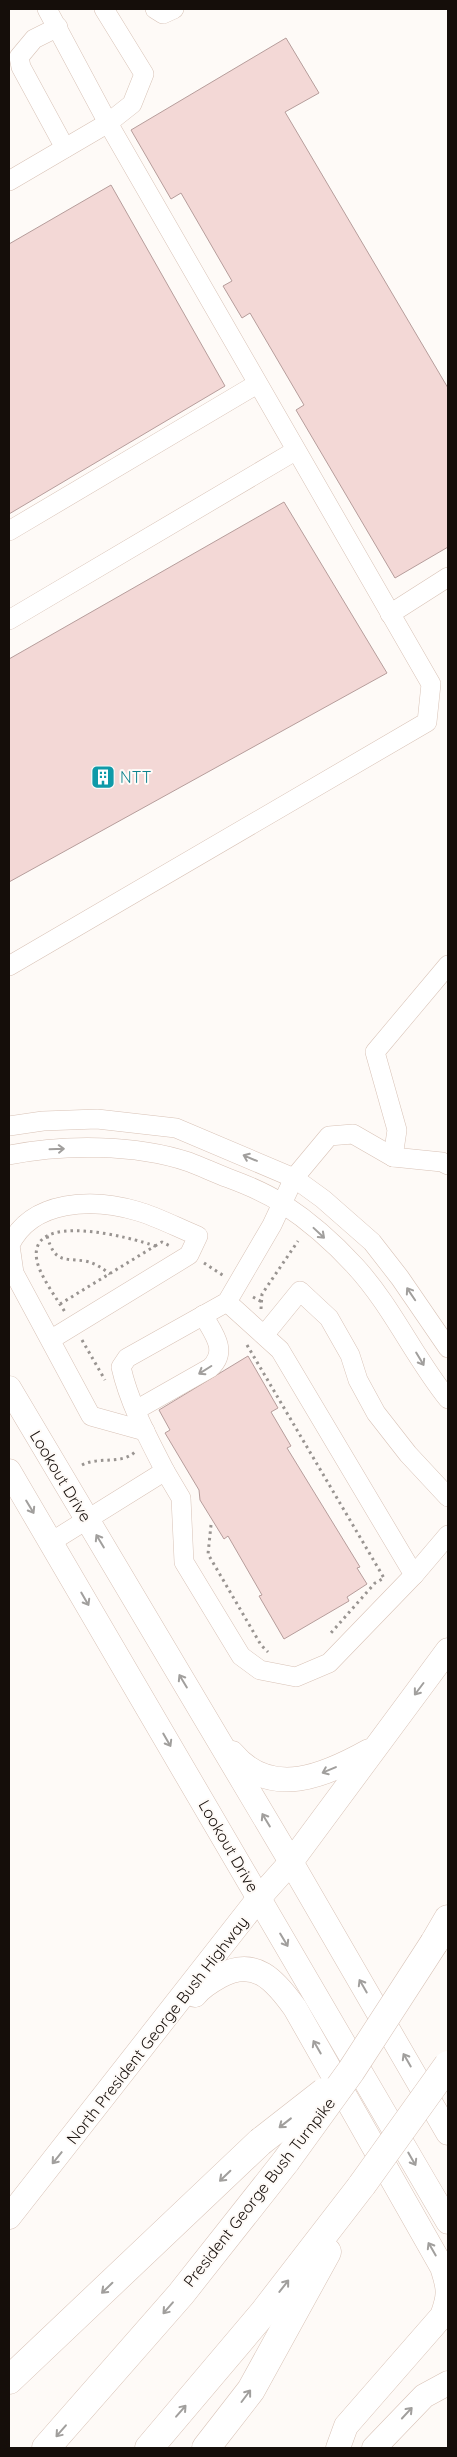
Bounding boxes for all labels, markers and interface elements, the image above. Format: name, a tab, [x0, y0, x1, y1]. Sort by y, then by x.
building icon: NTT	[90, 764, 116, 790]
place label: NTT	[120, 767, 152, 787]
one-way arrow	[48, 1144, 65, 1154]
one-way arrow	[243, 1153, 258, 1162]
one-way arrow	[313, 1227, 325, 1239]
one-way arrow	[406, 1287, 416, 1301]
one-way arrow	[415, 1352, 425, 1366]
one-way arrow	[199, 1366, 213, 1376]
street label: Lookout Drive	[26, 1427, 96, 1525]
one-way arrow	[26, 1499, 36, 1513]
one-way arrow	[95, 1533, 105, 1548]
one-way arrow	[80, 1592, 90, 1607]
one-way arrow	[177, 1674, 187, 1688]
one-way arrow	[413, 1682, 424, 1695]
one-way arrow	[162, 1732, 172, 1746]
one-way arrow	[322, 1767, 337, 1776]
street label: Lookout Drive	[195, 1796, 263, 1896]
one-way arrow	[260, 1814, 270, 1828]
street label: North President George Bush Highway	[62, 1912, 252, 2148]
one-way arrow	[279, 1933, 289, 1947]
one-way arrow	[358, 1979, 368, 1993]
one-way arrow	[312, 2041, 322, 2055]
one-way arrow	[401, 2053, 411, 2067]
street label: President George Bush Turnpike	[179, 2093, 339, 2291]
one-way arrow	[278, 2117, 291, 2128]
one-way arrow	[52, 2151, 63, 2164]
one-way arrow	[407, 2151, 417, 2165]
one-way arrow	[218, 2170, 231, 2182]
one-way arrow	[426, 2243, 436, 2257]
one-way arrow	[279, 2280, 290, 2293]
one-way arrow	[101, 2282, 113, 2294]
one-way arrow	[162, 2302, 174, 2315]
one-way arrow	[241, 2390, 252, 2403]
one-way arrow	[175, 2405, 187, 2418]
one-way arrow	[401, 2407, 413, 2419]
one-way arrow	[55, 2424, 67, 2437]

